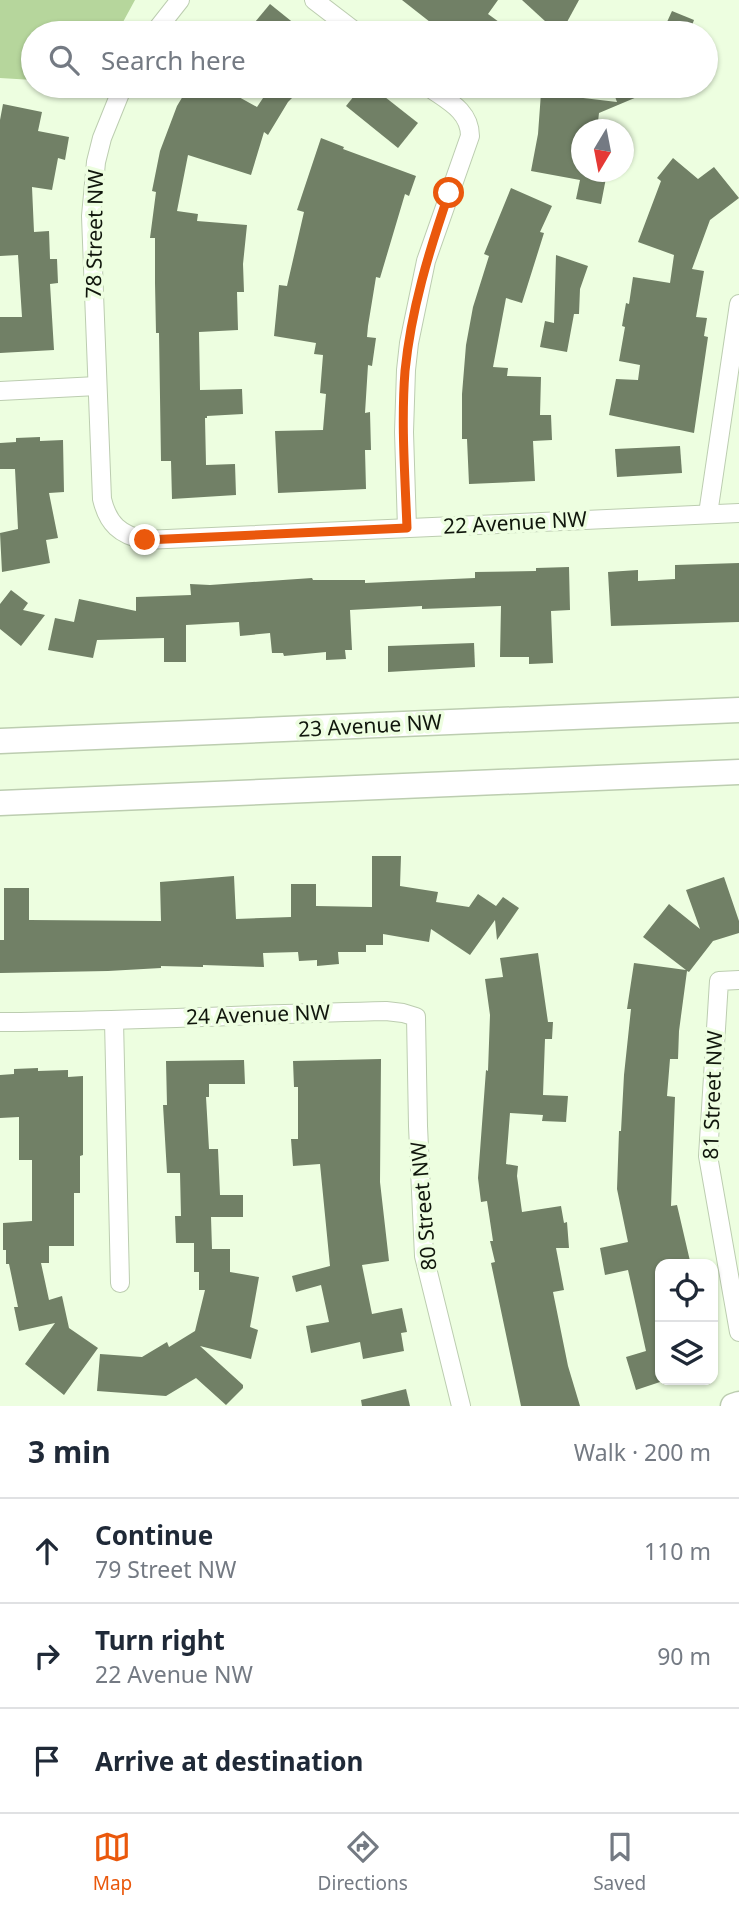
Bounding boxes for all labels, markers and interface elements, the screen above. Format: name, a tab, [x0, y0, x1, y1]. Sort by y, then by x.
search box	[21, 21, 718, 98]
icon: search	[45, 41, 83, 79]
text: Search here	[101, 42, 246, 78]
north arrow	[571, 119, 634, 182]
street label: 78 Street NW	[79, 169, 109, 299]
route start	[433, 177, 464, 208]
street label: 22 Avenue NW	[442, 504, 588, 540]
route end	[129, 524, 160, 555]
street label: 23 Avenue NW	[297, 707, 443, 743]
street label: 24 Avenue NW	[185, 997, 331, 1031]
street label: 81 Street NW	[696, 1030, 728, 1160]
street label: 80 Street NW	[403, 1140, 443, 1272]
map controls	[655, 1259, 718, 1385]
button: locate	[655, 1259, 718, 1322]
button: layers	[655, 1322, 718, 1385]
text: 3 min	[28, 1431, 111, 1472]
text: Walk · 200 m	[574, 1436, 711, 1468]
text: Continue	[95, 1517, 213, 1553]
icon: ahead	[28, 1532, 66, 1570]
text: 110 m	[644, 1535, 711, 1567]
text: 79 Street NW	[95, 1553, 236, 1585]
text: Turn right	[95, 1622, 225, 1658]
icon: right	[28, 1637, 66, 1675]
text: 90 m	[657, 1640, 711, 1672]
text: 22 Avenue NW	[95, 1658, 253, 1690]
icon: arrive	[28, 1742, 66, 1780]
text: Arrive at destination	[95, 1743, 364, 1779]
tab: Map	[93, 1828, 132, 1896]
tab: Directions	[318, 1828, 408, 1896]
tab: Saved	[593, 1828, 646, 1896]

